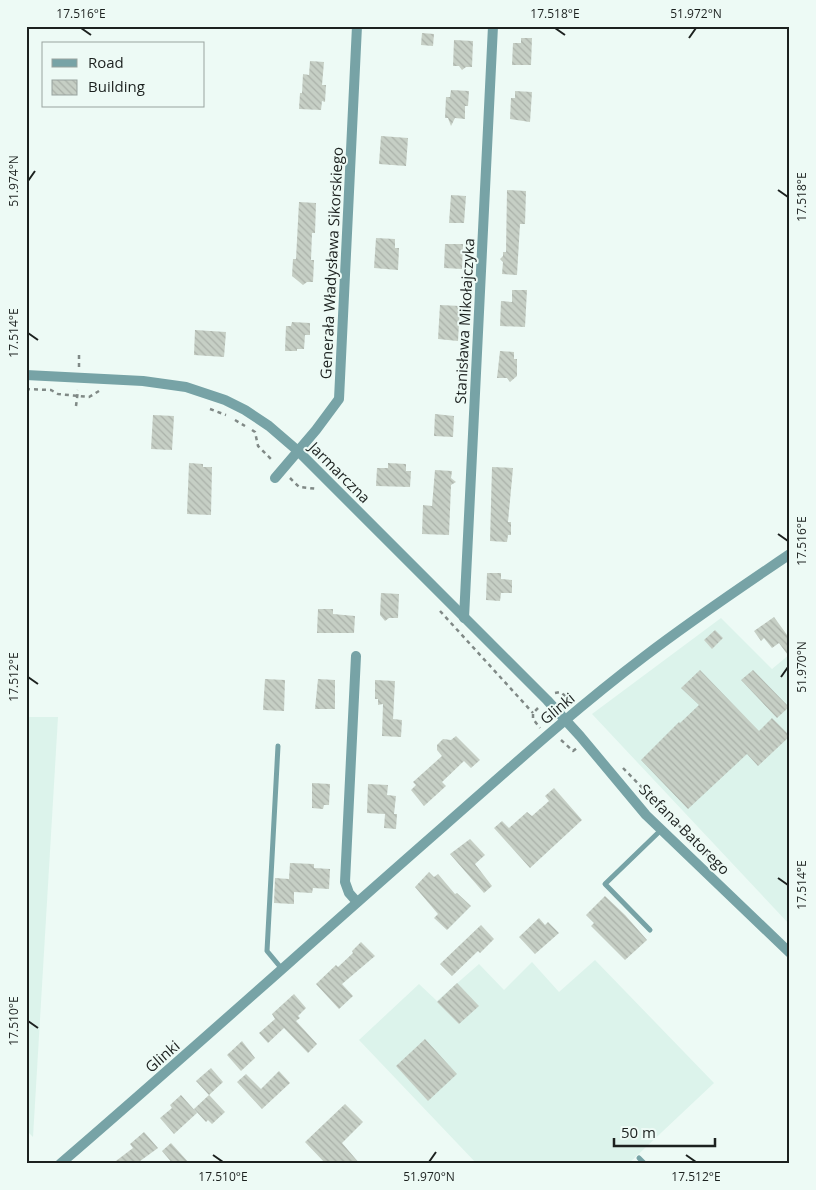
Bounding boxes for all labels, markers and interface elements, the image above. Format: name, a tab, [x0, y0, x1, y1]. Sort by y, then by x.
text: 17.516°E	[56, 5, 106, 22]
text: 17.518°E	[530, 5, 580, 22]
text: 51.972°N	[670, 5, 722, 22]
legend	[42, 42, 205, 108]
text: Road	[88, 52, 124, 72]
text: Building	[88, 76, 145, 96]
street label: Generała Władysława Sikorskiego	[315, 146, 347, 380]
text: 51.974°N	[5, 155, 22, 207]
text: 17.518°E	[793, 172, 810, 222]
street label: Stanisława Mikołajczyka	[450, 238, 478, 404]
text: 17.514°E	[5, 308, 22, 358]
street label: Jarmarczna	[304, 436, 375, 507]
text: 17.516°E	[793, 516, 810, 566]
text: 51.970°N	[793, 641, 810, 693]
text: 17.512°E	[5, 652, 22, 702]
street label: Glinki	[535, 688, 579, 728]
street label: Stefana Batorego	[635, 779, 735, 879]
text: 17.514°E	[793, 860, 810, 910]
text: 17.510°E	[5, 996, 22, 1046]
street label: Glinki	[141, 1036, 183, 1076]
scale bar	[614, 1115, 715, 1147]
text: 50 m	[621, 1122, 656, 1142]
text: 17.510°E	[198, 1168, 248, 1185]
text: 51.970°N	[403, 1168, 455, 1185]
text: 17.512°E	[671, 1168, 721, 1185]

